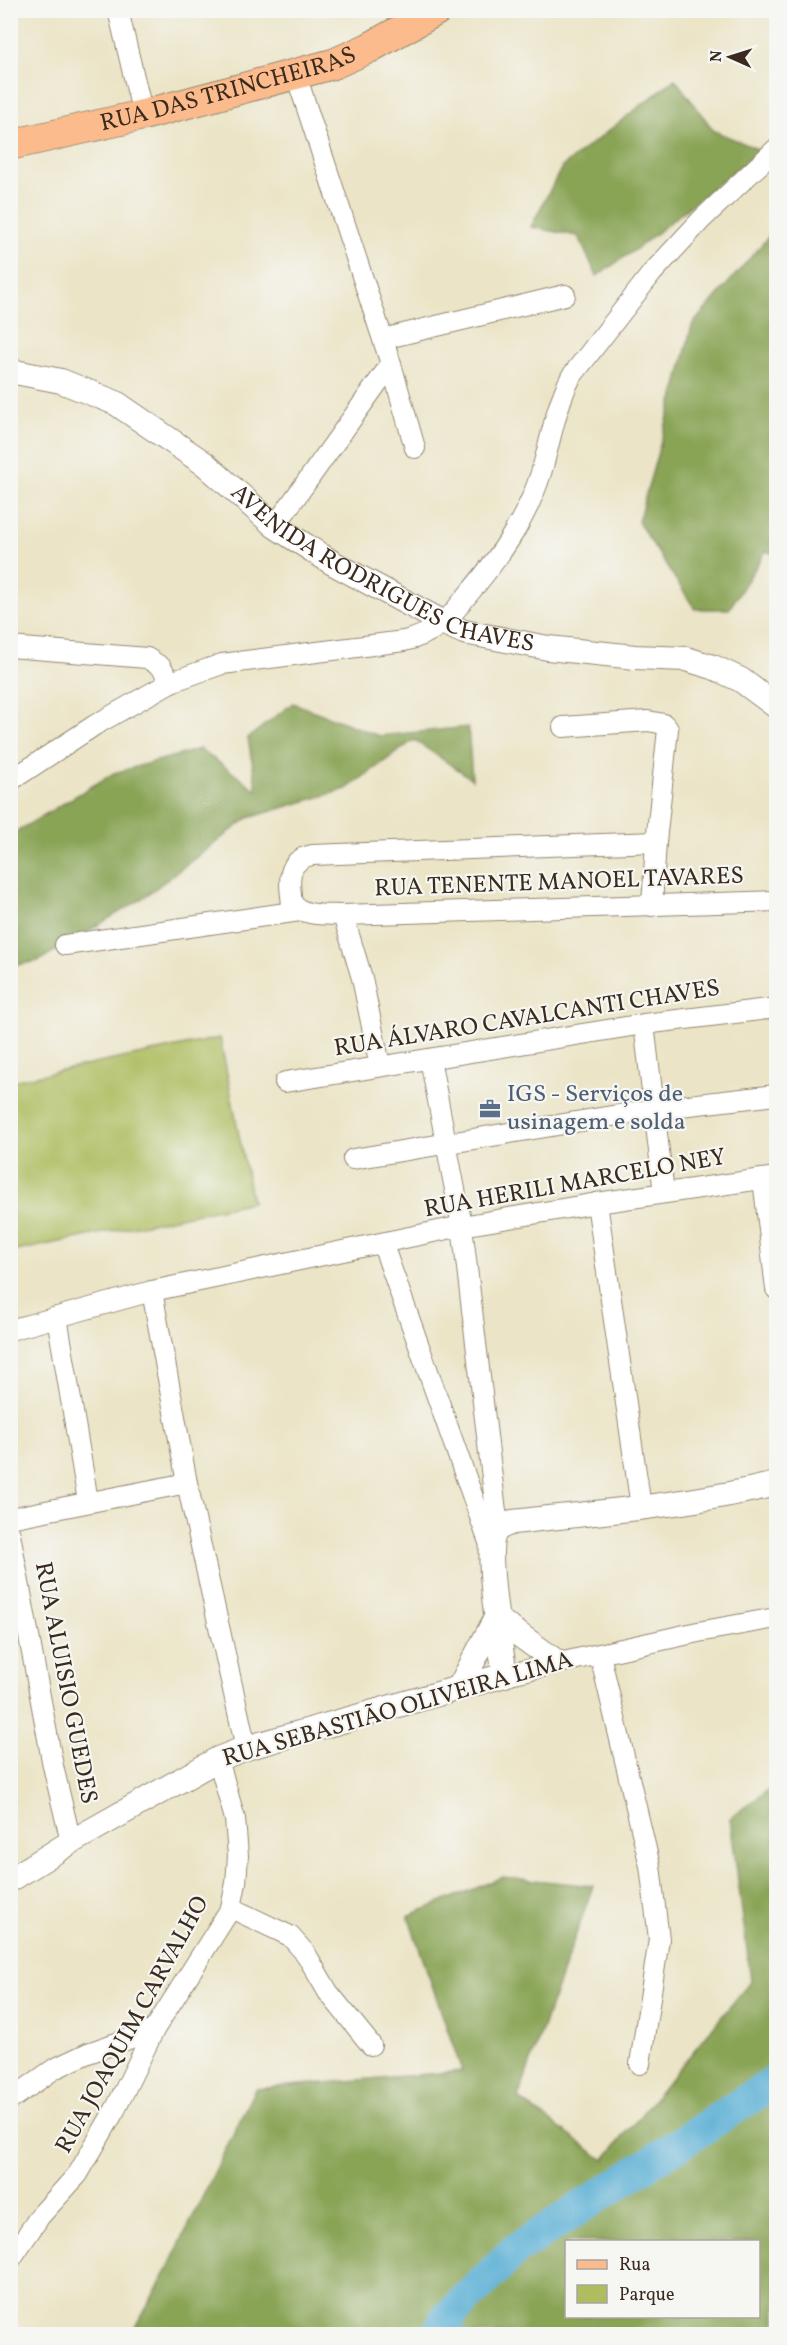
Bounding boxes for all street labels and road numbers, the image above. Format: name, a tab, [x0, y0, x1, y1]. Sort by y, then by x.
street label: RUA DAS TRINCHEIRAS	[97, 39, 362, 141]
street label: AVENIDA RODRIGUES CHAVES	[222, 477, 537, 662]
street label: RUA TENENTE MANOEL TAVARES	[374, 860, 744, 906]
street label: RUA ÁLVARO CAVALCANTI CHAVES	[332, 972, 722, 1066]
street label: RUA HERILI MARCELO NEY	[421, 1141, 729, 1227]
street label: RUA ALUISIO GUEDES	[25, 1559, 105, 1807]
street label: RUA SEBASTIÃO OLIVEIRA LIMA	[219, 1644, 577, 1776]
street label: RUA JOAQUIM CARVALHO	[48, 1890, 218, 2160]

